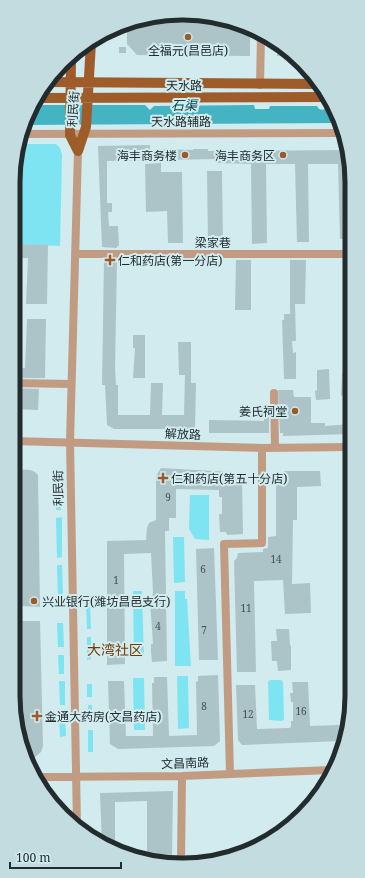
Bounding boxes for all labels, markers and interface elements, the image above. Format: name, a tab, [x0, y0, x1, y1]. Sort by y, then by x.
marker: 全福元(昌邑店)	[183, 32, 193, 42]
place label: 全福元(昌邑店)	[148, 42, 228, 59]
street label: 天水路	[166, 77, 202, 94]
street label: 利民街	[63, 90, 83, 128]
water label: 石渠	[171, 96, 199, 114]
street label: 天水路辅路	[151, 113, 211, 130]
place label: 海丰商务楼	[117, 147, 177, 164]
place label: 海丰商务区	[215, 147, 275, 164]
marker: 海丰商务楼	[180, 150, 190, 160]
marker: 海丰商务区	[278, 150, 288, 160]
street label: 梁家巷	[195, 234, 231, 251]
place label: 仁和药店(第一分店)	[118, 252, 222, 269]
marker: 仁和药店(第一分店)	[105, 255, 115, 265]
place label: 姜氏祠堂	[239, 403, 287, 420]
marker: 姜氏祠堂	[290, 406, 300, 416]
street label: 解放路	[165, 425, 201, 443]
street label: 利民街	[49, 470, 67, 506]
place label: 仁和药店(第五十分店)	[171, 470, 287, 487]
marker: 仁和药店(第五十分店)	[158, 473, 168, 483]
house number: 9	[165, 490, 171, 504]
house number: 14	[270, 552, 282, 566]
house number: 6	[200, 562, 206, 576]
house number: 1	[113, 573, 119, 587]
place label: 兴业银行(潍坊昌邑支行)	[42, 593, 170, 610]
marker: 兴业银行(潍坊昌邑支行)	[29, 596, 39, 606]
house number: 11	[240, 601, 252, 615]
house number: 4	[155, 619, 161, 633]
house number: 7	[201, 623, 207, 637]
district label: 大湾社区	[87, 640, 143, 659]
house number: 8	[201, 699, 207, 713]
house number: 16	[295, 704, 307, 718]
house number: 12	[242, 707, 254, 721]
place label: 金通大药房(文昌药店)	[45, 708, 161, 725]
marker: 金通大药房(文昌药店)	[32, 711, 42, 721]
street label: 文昌南路	[161, 754, 209, 772]
scale bar	[10, 844, 121, 870]
text: 100 m	[16, 849, 51, 866]

